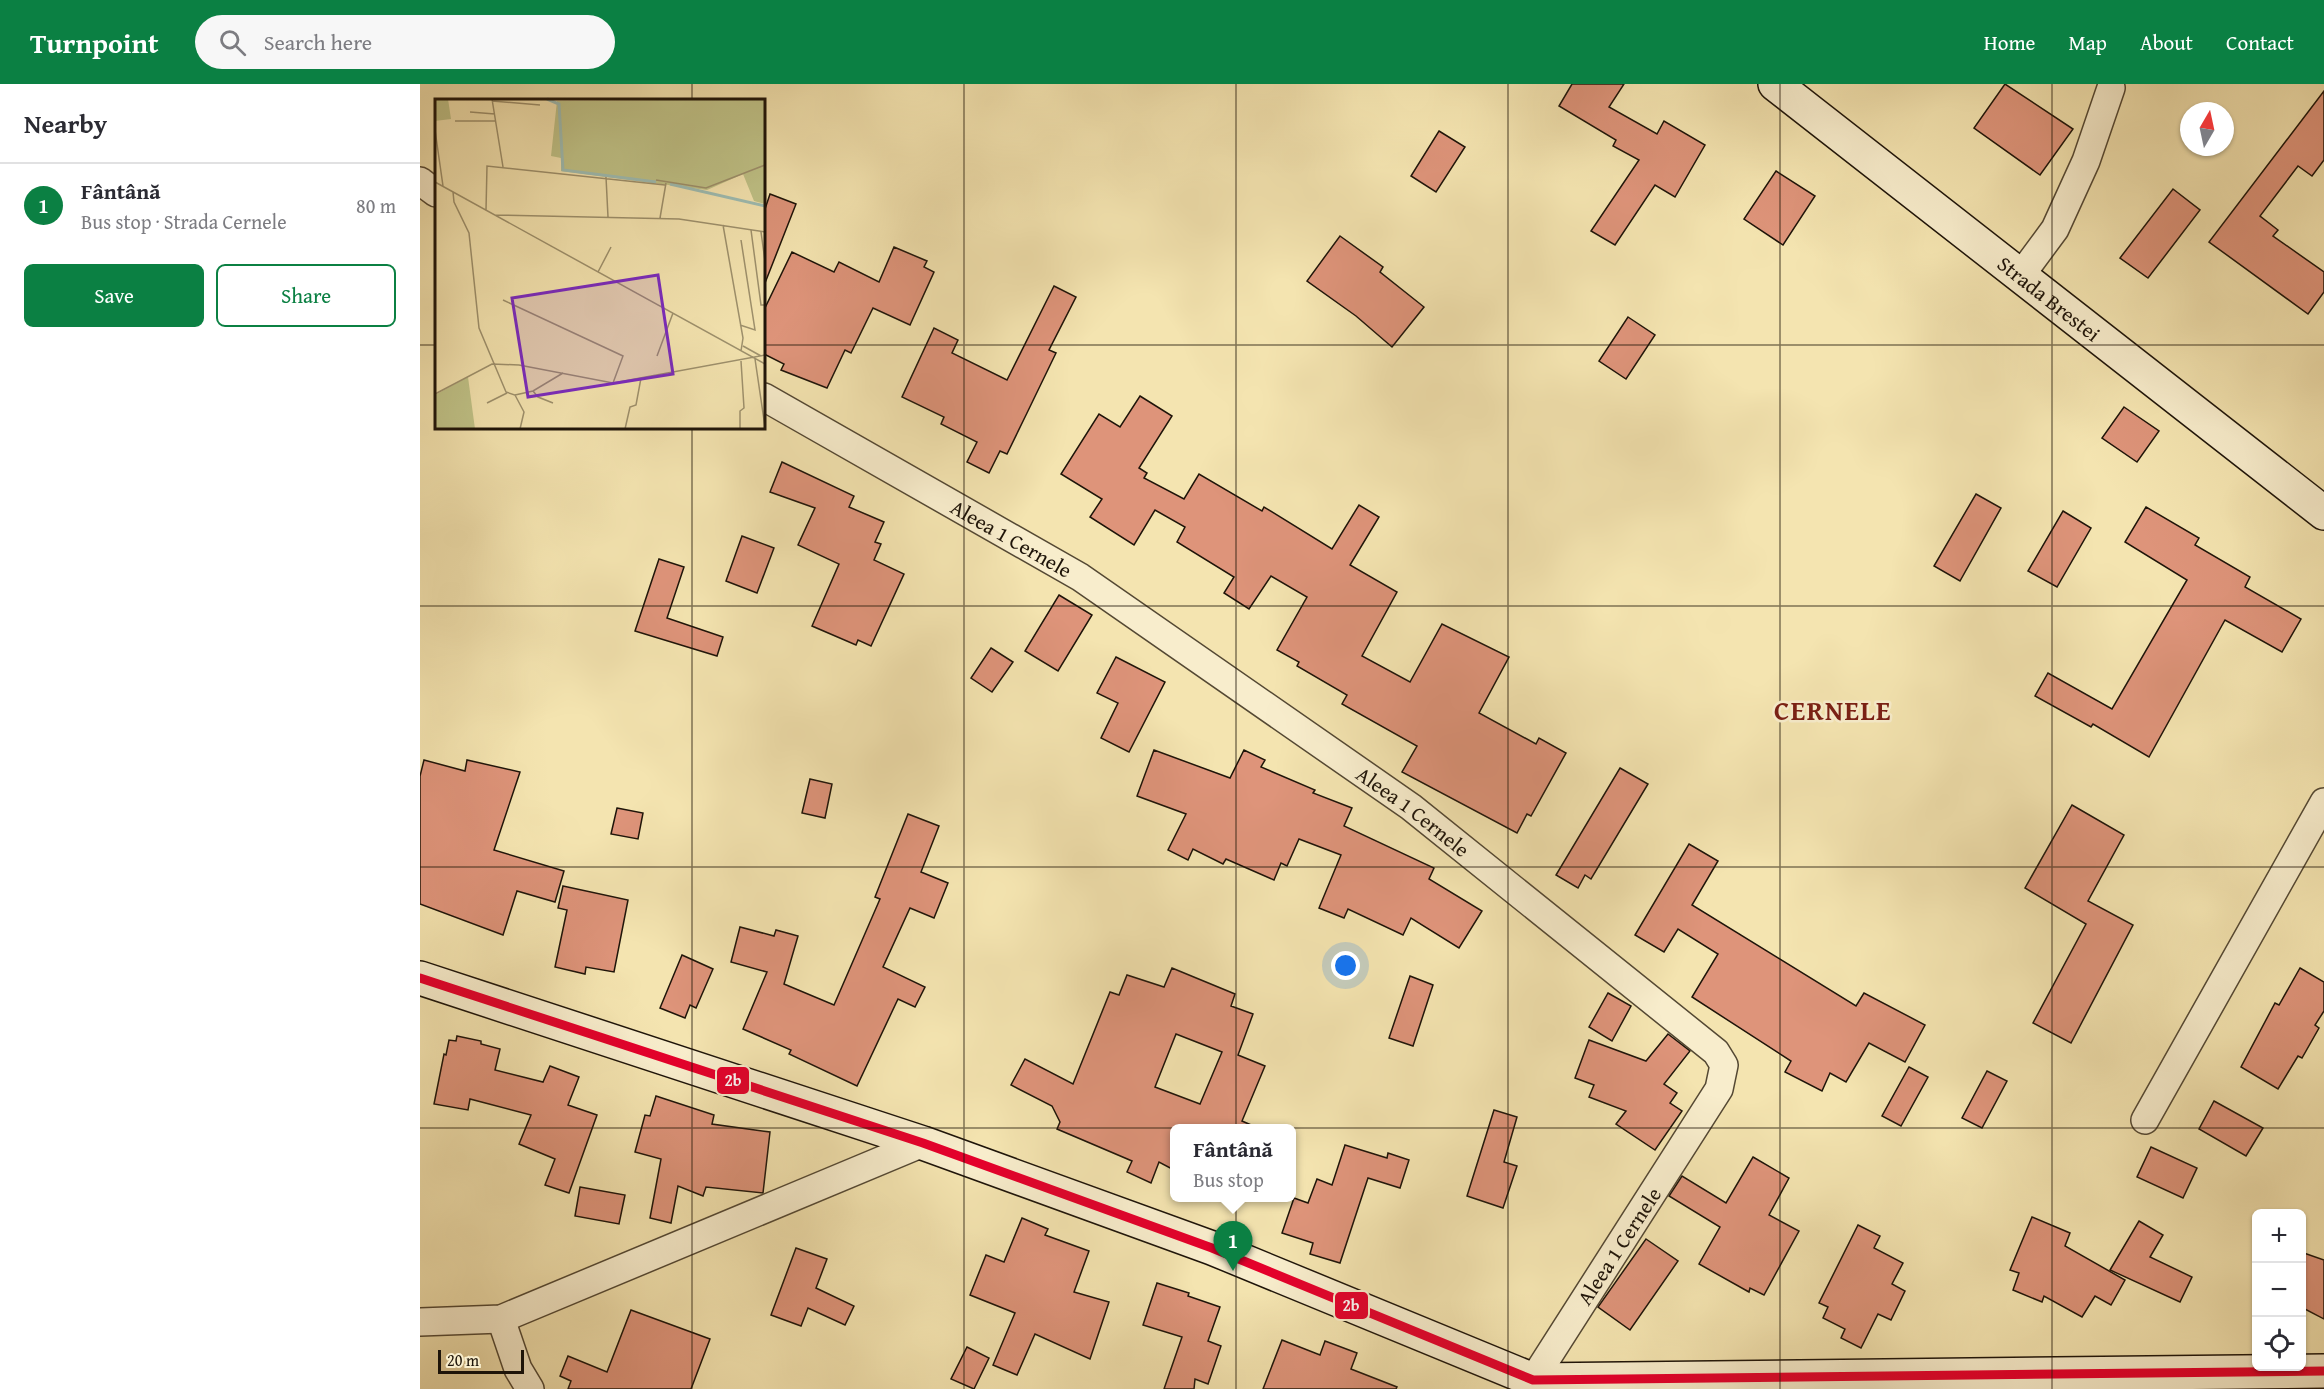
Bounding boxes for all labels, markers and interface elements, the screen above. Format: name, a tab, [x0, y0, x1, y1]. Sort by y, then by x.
search box	[195, 15, 615, 69]
text: Turnpoint	[30, 22, 159, 63]
icon: search	[216, 26, 249, 59]
text: Search here	[264, 26, 372, 58]
text: Home	[1984, 27, 2035, 58]
text: Map	[2068, 27, 2107, 58]
text: About	[2140, 27, 2193, 58]
text: Contact	[2226, 27, 2294, 58]
inset map	[435, 99, 765, 429]
north arrow	[2180, 102, 2234, 156]
text: Nearby	[24, 104, 107, 143]
text: Fântână	[81, 175, 161, 207]
text: 1	[38, 191, 49, 220]
text: 80 m	[356, 191, 396, 220]
text: Bus stop · Strada Cernele	[81, 207, 287, 236]
street label: Strada Brestei	[1991, 248, 2107, 349]
button: Save	[24, 264, 204, 327]
button: Share	[216, 264, 396, 327]
street label: Aleea 1 Cernele	[945, 491, 1078, 585]
district label: CERNELE	[1774, 690, 1892, 730]
street label: Aleea 1 Cernele	[1350, 758, 1477, 864]
your location	[1331, 951, 1360, 980]
line badge: 2b	[716, 1066, 750, 1095]
text: 2b	[724, 1068, 742, 1092]
popup	[1170, 1124, 1296, 1202]
text: Fântână	[1193, 1133, 1273, 1165]
text: Bus stop	[1193, 1165, 1264, 1194]
street label: Aleea 1 Cernele	[1569, 1181, 1669, 1311]
map controls	[2252, 1209, 2306, 1371]
button: +	[2252, 1209, 2306, 1263]
pin: 1	[1214, 1222, 1252, 1271]
button: −	[2252, 1263, 2306, 1317]
line badge: 2b	[1334, 1291, 1369, 1320]
text: 2b	[1342, 1293, 1360, 1317]
button: locate	[2252, 1317, 2306, 1371]
scale bar	[438, 1347, 524, 1374]
text: 20 m	[447, 1348, 479, 1372]

